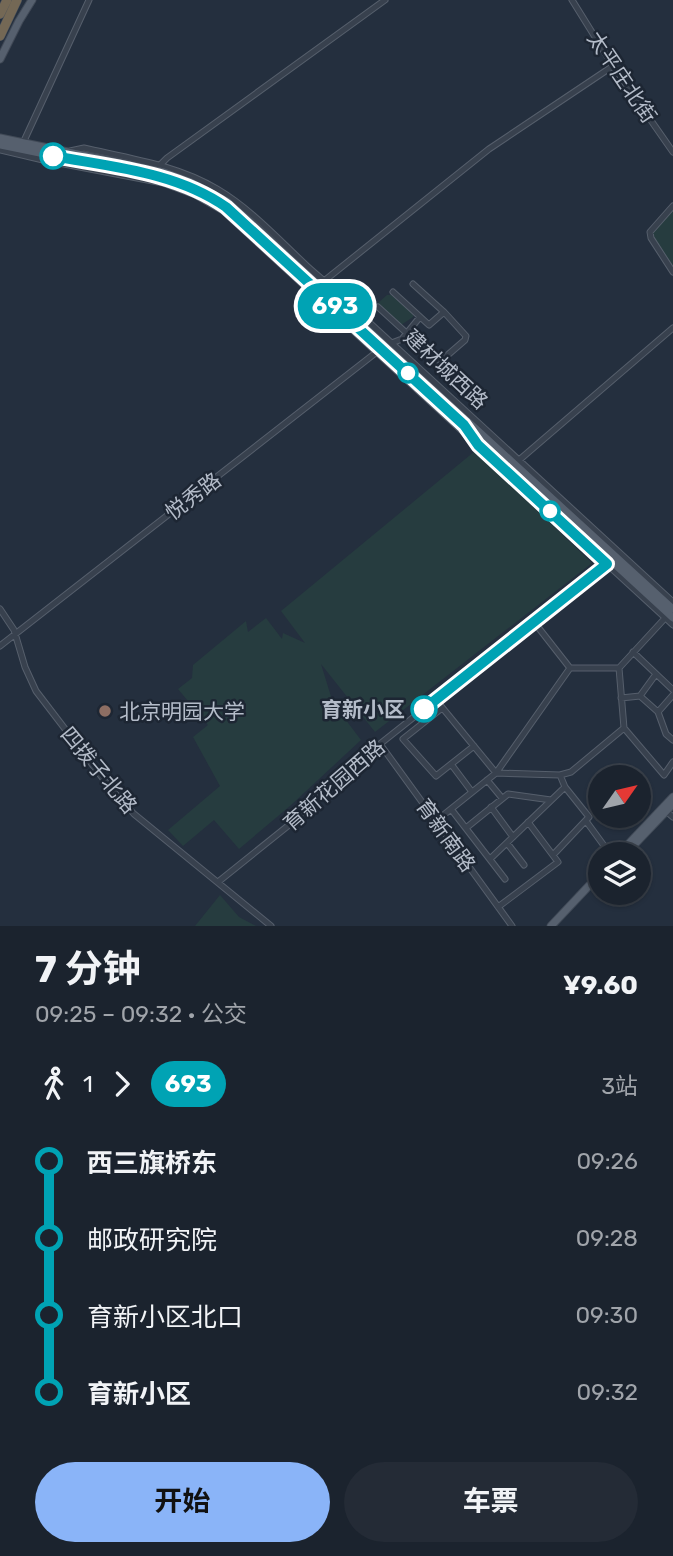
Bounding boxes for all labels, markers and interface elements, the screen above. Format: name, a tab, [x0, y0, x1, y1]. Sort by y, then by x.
street label: 太平庄北街	[582, 26, 662, 128]
unlabelled marker	[40, 143, 66, 169]
line badge: 693	[295, 283, 375, 329]
text: 693	[312, 292, 358, 320]
street label: 建材城西路	[399, 324, 493, 414]
unlabelled marker	[398, 363, 418, 383]
street label: 悦秀路	[160, 467, 226, 525]
unlabelled marker	[540, 501, 560, 521]
marker: 育新小区	[411, 696, 437, 722]
place label: 育新小区	[321, 697, 405, 722]
place label: 北京明园大学	[119, 699, 245, 724]
marker: 北京明园大学	[97, 703, 113, 719]
street label: 四拨子北路	[56, 722, 142, 818]
street label: 育新花园西路	[278, 734, 390, 836]
north arrow	[588, 765, 651, 828]
map controls	[588, 765, 651, 905]
street label: 育新南路	[411, 794, 481, 876]
button: layers	[588, 842, 651, 905]
text: 7 分钟	[35, 946, 141, 992]
text: ¥9.60	[563, 970, 638, 1001]
text: 09:25 – 09:32 · 公交	[35, 1000, 247, 1028]
icon: walk	[35, 1065, 73, 1103]
icon: forward	[103, 1065, 141, 1103]
text: 1	[83, 1070, 93, 1098]
text: 693	[165, 1070, 212, 1098]
text: 3站	[601, 1072, 638, 1100]
text: 09:26	[576, 1147, 638, 1175]
text: 西三旗桥东	[87, 1148, 217, 1179]
text: 09:28	[576, 1224, 638, 1252]
text: 邮政研究院	[87, 1225, 217, 1256]
text: 09:30	[575, 1301, 638, 1329]
text: 育新小区北口	[87, 1302, 243, 1333]
text: 09:32	[577, 1378, 638, 1406]
text: 育新小区	[87, 1379, 191, 1410]
button: 开始	[35, 1462, 330, 1542]
button: 车票	[344, 1462, 638, 1542]

